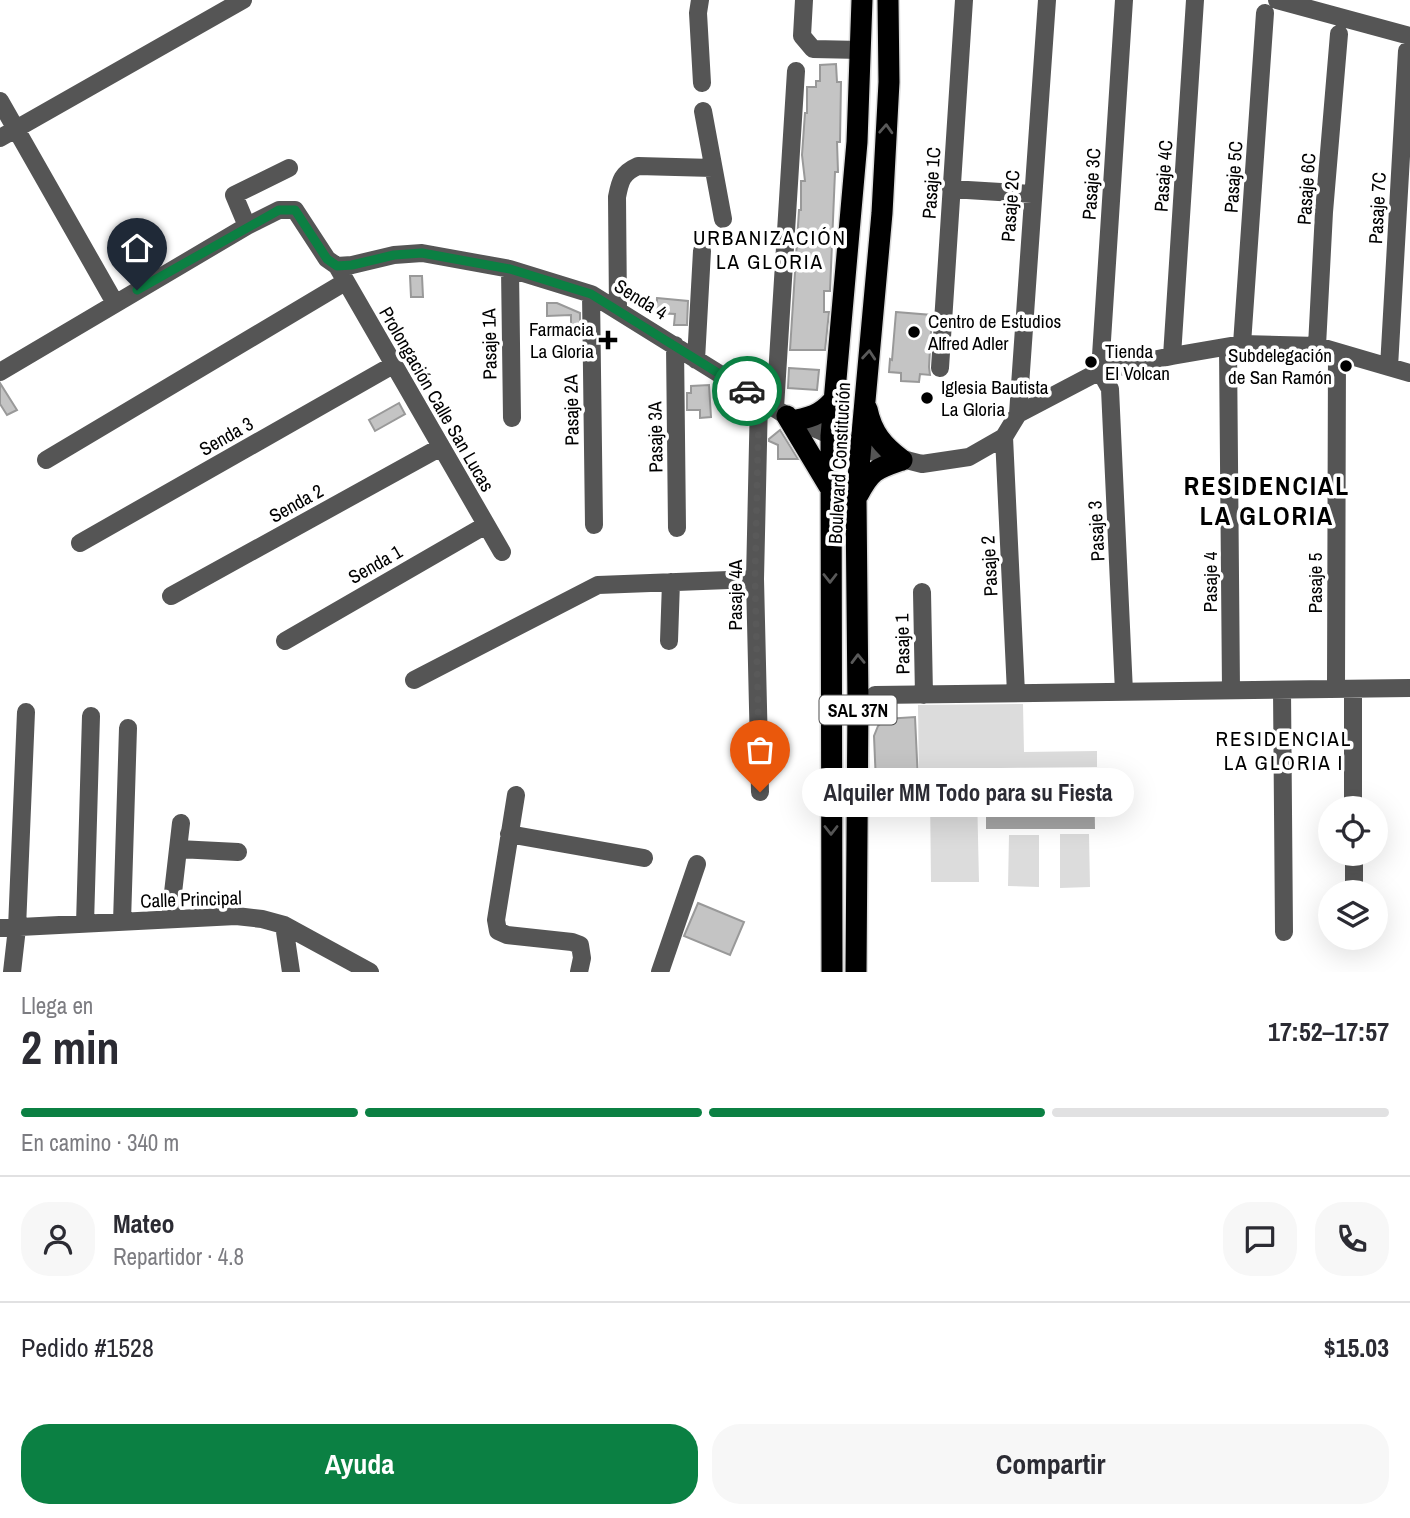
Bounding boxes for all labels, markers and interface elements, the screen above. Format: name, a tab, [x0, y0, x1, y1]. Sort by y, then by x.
one-way arrow	[878, 123, 893, 134]
street label: Pasaje 4C	[1148, 139, 1178, 213]
street label: Pasaje 5C	[1218, 140, 1248, 214]
street label: Pasaje 1C	[916, 146, 946, 220]
street label: Pasaje 3C	[1076, 147, 1106, 221]
street label: Pasaje 6C	[1291, 152, 1321, 226]
street label: Pasaje 2C	[995, 169, 1025, 243]
street label: Pasaje 7C	[1362, 171, 1392, 245]
pin	[107, 218, 167, 290]
district label: URBANIZACIÓN LA GLORIA	[693, 223, 847, 276]
icon: home	[118, 229, 156, 267]
street label: Senda 4	[609, 273, 673, 326]
street label: Prolongación Calle San Lucas	[373, 302, 501, 496]
street label: Pasaje 1A	[475, 308, 503, 380]
place label: Centro de Estudios Alfred Adler	[927, 308, 1062, 356]
place label: Farmacia La Gloria	[529, 316, 594, 364]
marker: Centro de Estudios Alfred Adler	[906, 324, 922, 340]
marker: Farmacia La Gloria	[600, 332, 616, 348]
place label: Tienda El Volcan	[1105, 338, 1170, 386]
place label: Subdelegación de San Ramón	[1228, 342, 1332, 390]
one-way arrow	[861, 350, 876, 361]
marker: Tienda El Volcan	[1083, 354, 1099, 370]
courier	[712, 356, 782, 426]
marker: Subdelegación de San Ramón	[1338, 358, 1354, 374]
icon: car	[728, 372, 766, 410]
street label: Pasaje 2A	[557, 374, 585, 446]
place label: Iglesia Bautista La Gloria	[941, 374, 1049, 422]
street label: Boulevard Constitución	[822, 381, 856, 545]
marker: Iglesia Bautista La Gloria	[919, 390, 935, 406]
street label: Pasaje 3A	[641, 401, 669, 473]
street label: Senda 3	[194, 410, 258, 462]
district label: RESIDENCIAL LA GLORIA	[1184, 468, 1350, 533]
street label: Senda 2	[264, 478, 328, 528]
street label: Pasaje 3	[1081, 500, 1111, 562]
street label: Pasaje 2	[974, 535, 1004, 597]
street label: Senda 1	[343, 538, 407, 590]
street label: Pasaje 4	[1197, 551, 1223, 612]
street label: Pasaje 5	[1302, 552, 1328, 613]
street label: Pasaje 4A	[722, 559, 748, 631]
one-way arrow	[822, 573, 838, 583]
street label: Pasaje 1	[888, 613, 916, 675]
one-way arrow	[850, 653, 865, 664]
road number: SAL 37N	[820, 696, 896, 724]
pin	[730, 720, 790, 792]
district label: RESIDENCIAL LA GLORIA I	[1216, 724, 1352, 777]
icon: bag	[741, 731, 779, 769]
callout: Alquiler MM Todo para su Fiesta	[802, 768, 1134, 816]
text: Alquiler MM Todo para su Fiesta	[824, 777, 1112, 808]
map controls	[1318, 796, 1388, 950]
button: locate	[1318, 796, 1388, 866]
one-way arrow	[823, 825, 839, 835]
button: layers	[1318, 880, 1388, 950]
street label: Calle Principal	[140, 884, 242, 914]
text: Llega en	[21, 990, 93, 1021]
text: 17:52–17:57	[1268, 1014, 1389, 1049]
text: 2 min	[21, 1016, 120, 1078]
text: En camino · 340 m	[21, 1127, 179, 1158]
button: person	[21, 1202, 95, 1276]
button: chat	[1223, 1202, 1297, 1276]
button: phone	[1315, 1202, 1389, 1276]
text: Mateo	[113, 1206, 175, 1241]
text: Repartidor · 4.8	[113, 1241, 244, 1272]
text: Pedido #1528	[21, 1330, 154, 1365]
text: $15.03	[1324, 1330, 1389, 1365]
button: Ayuda	[21, 1424, 698, 1504]
button: Compartir	[712, 1424, 1389, 1504]

